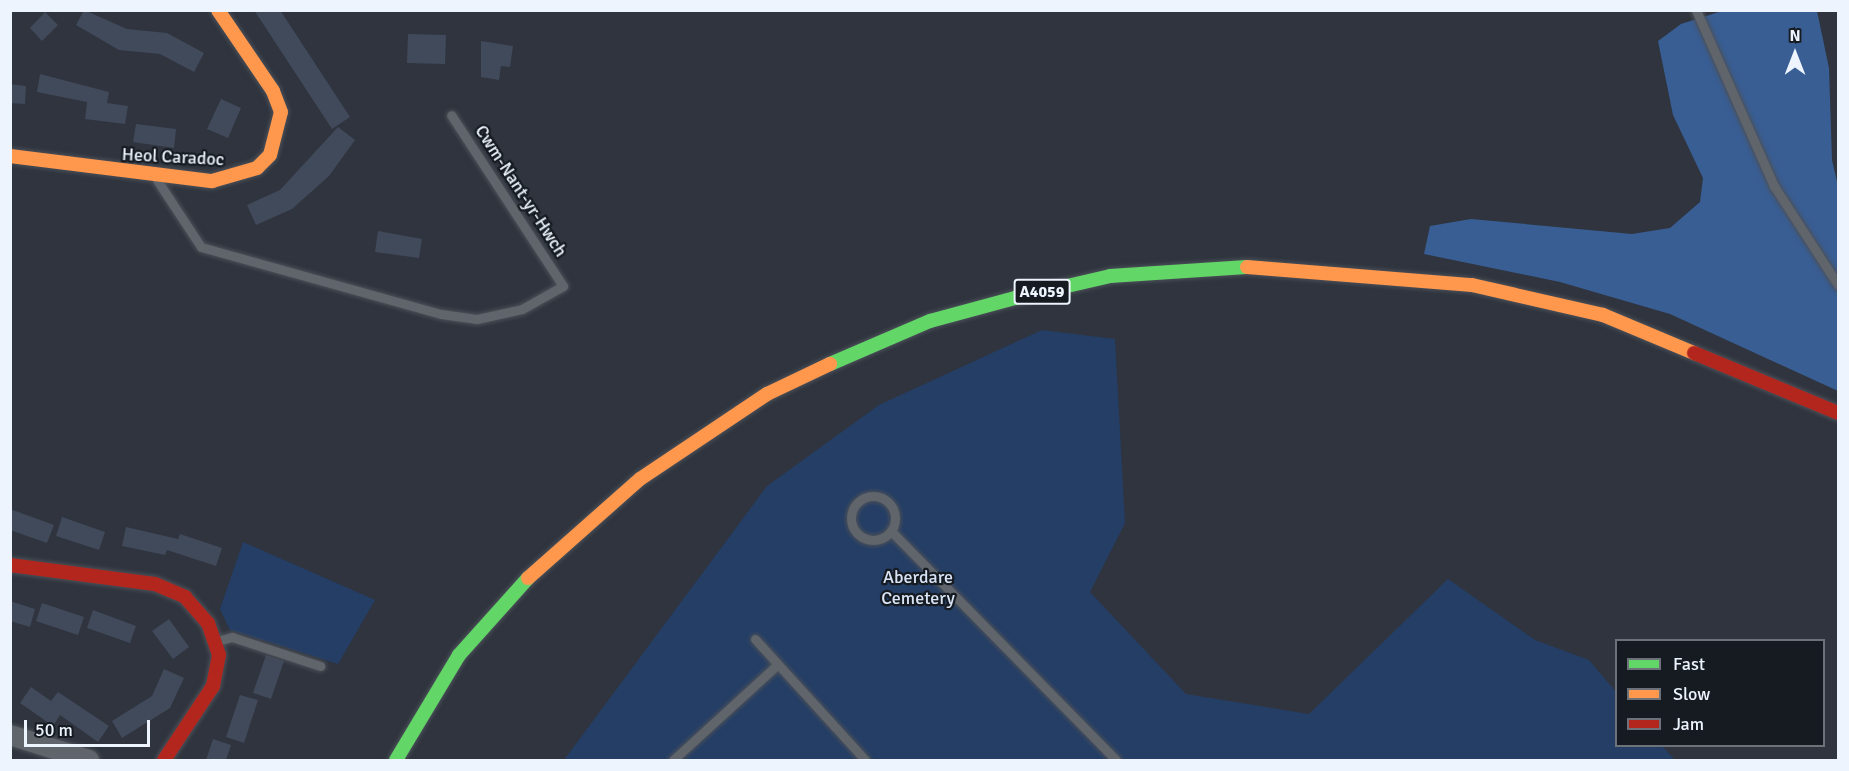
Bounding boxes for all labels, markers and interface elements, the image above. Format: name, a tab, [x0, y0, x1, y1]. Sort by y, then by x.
north arrow	[1765, 24, 1825, 84]
text: N	[1789, 26, 1801, 46]
street label: Cwm-Nant-yr-Hwch	[470, 121, 572, 261]
street label: Heol Caradoc	[121, 144, 225, 170]
road number: A4059	[1014, 279, 1070, 305]
park label: Aberdare Cemetery	[881, 567, 955, 610]
legend	[1615, 639, 1825, 747]
text: Fast	[1673, 653, 1705, 675]
text: Slow	[1673, 683, 1710, 705]
scale bar	[27, 708, 153, 746]
text: Jam	[1673, 713, 1704, 735]
text: 50 m	[35, 719, 73, 741]

